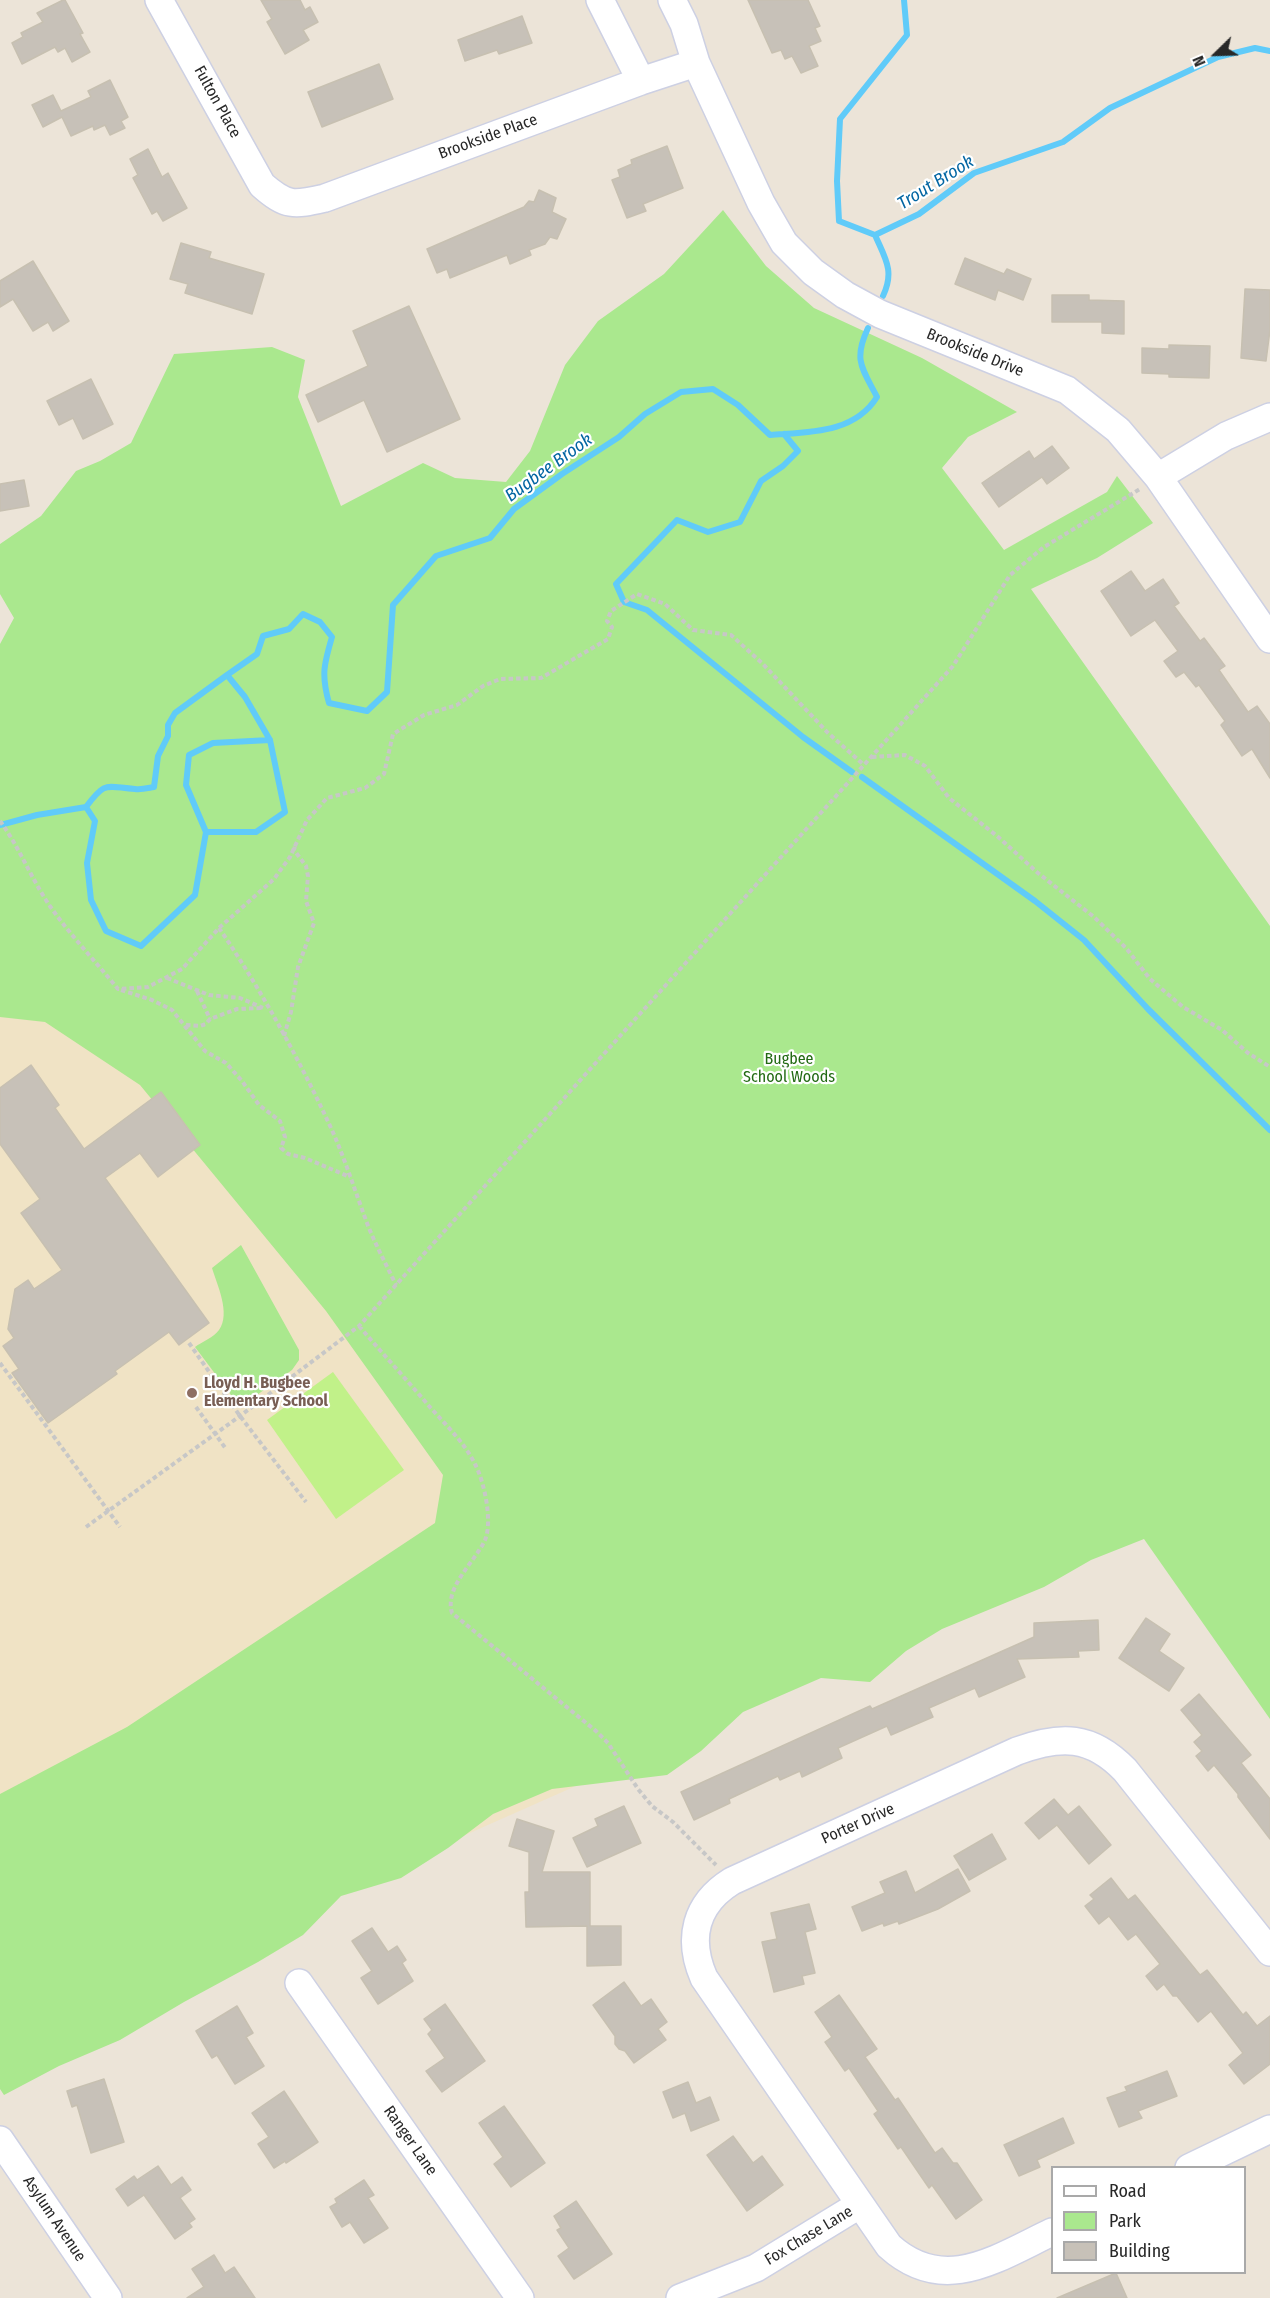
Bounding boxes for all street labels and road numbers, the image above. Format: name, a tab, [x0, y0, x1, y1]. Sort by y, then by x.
street label: Fulton Place	[189, 63, 245, 141]
street label: Brookside Place	[436, 110, 540, 164]
street label: Brookside Drive	[924, 325, 1026, 381]
street label: Porter Drive	[818, 1799, 898, 1849]
street label: Ranger Lane	[379, 2103, 441, 2179]
street label: Asylum Avenue	[18, 2173, 90, 2265]
street label: Fox Chase Lane	[762, 2202, 856, 2270]

